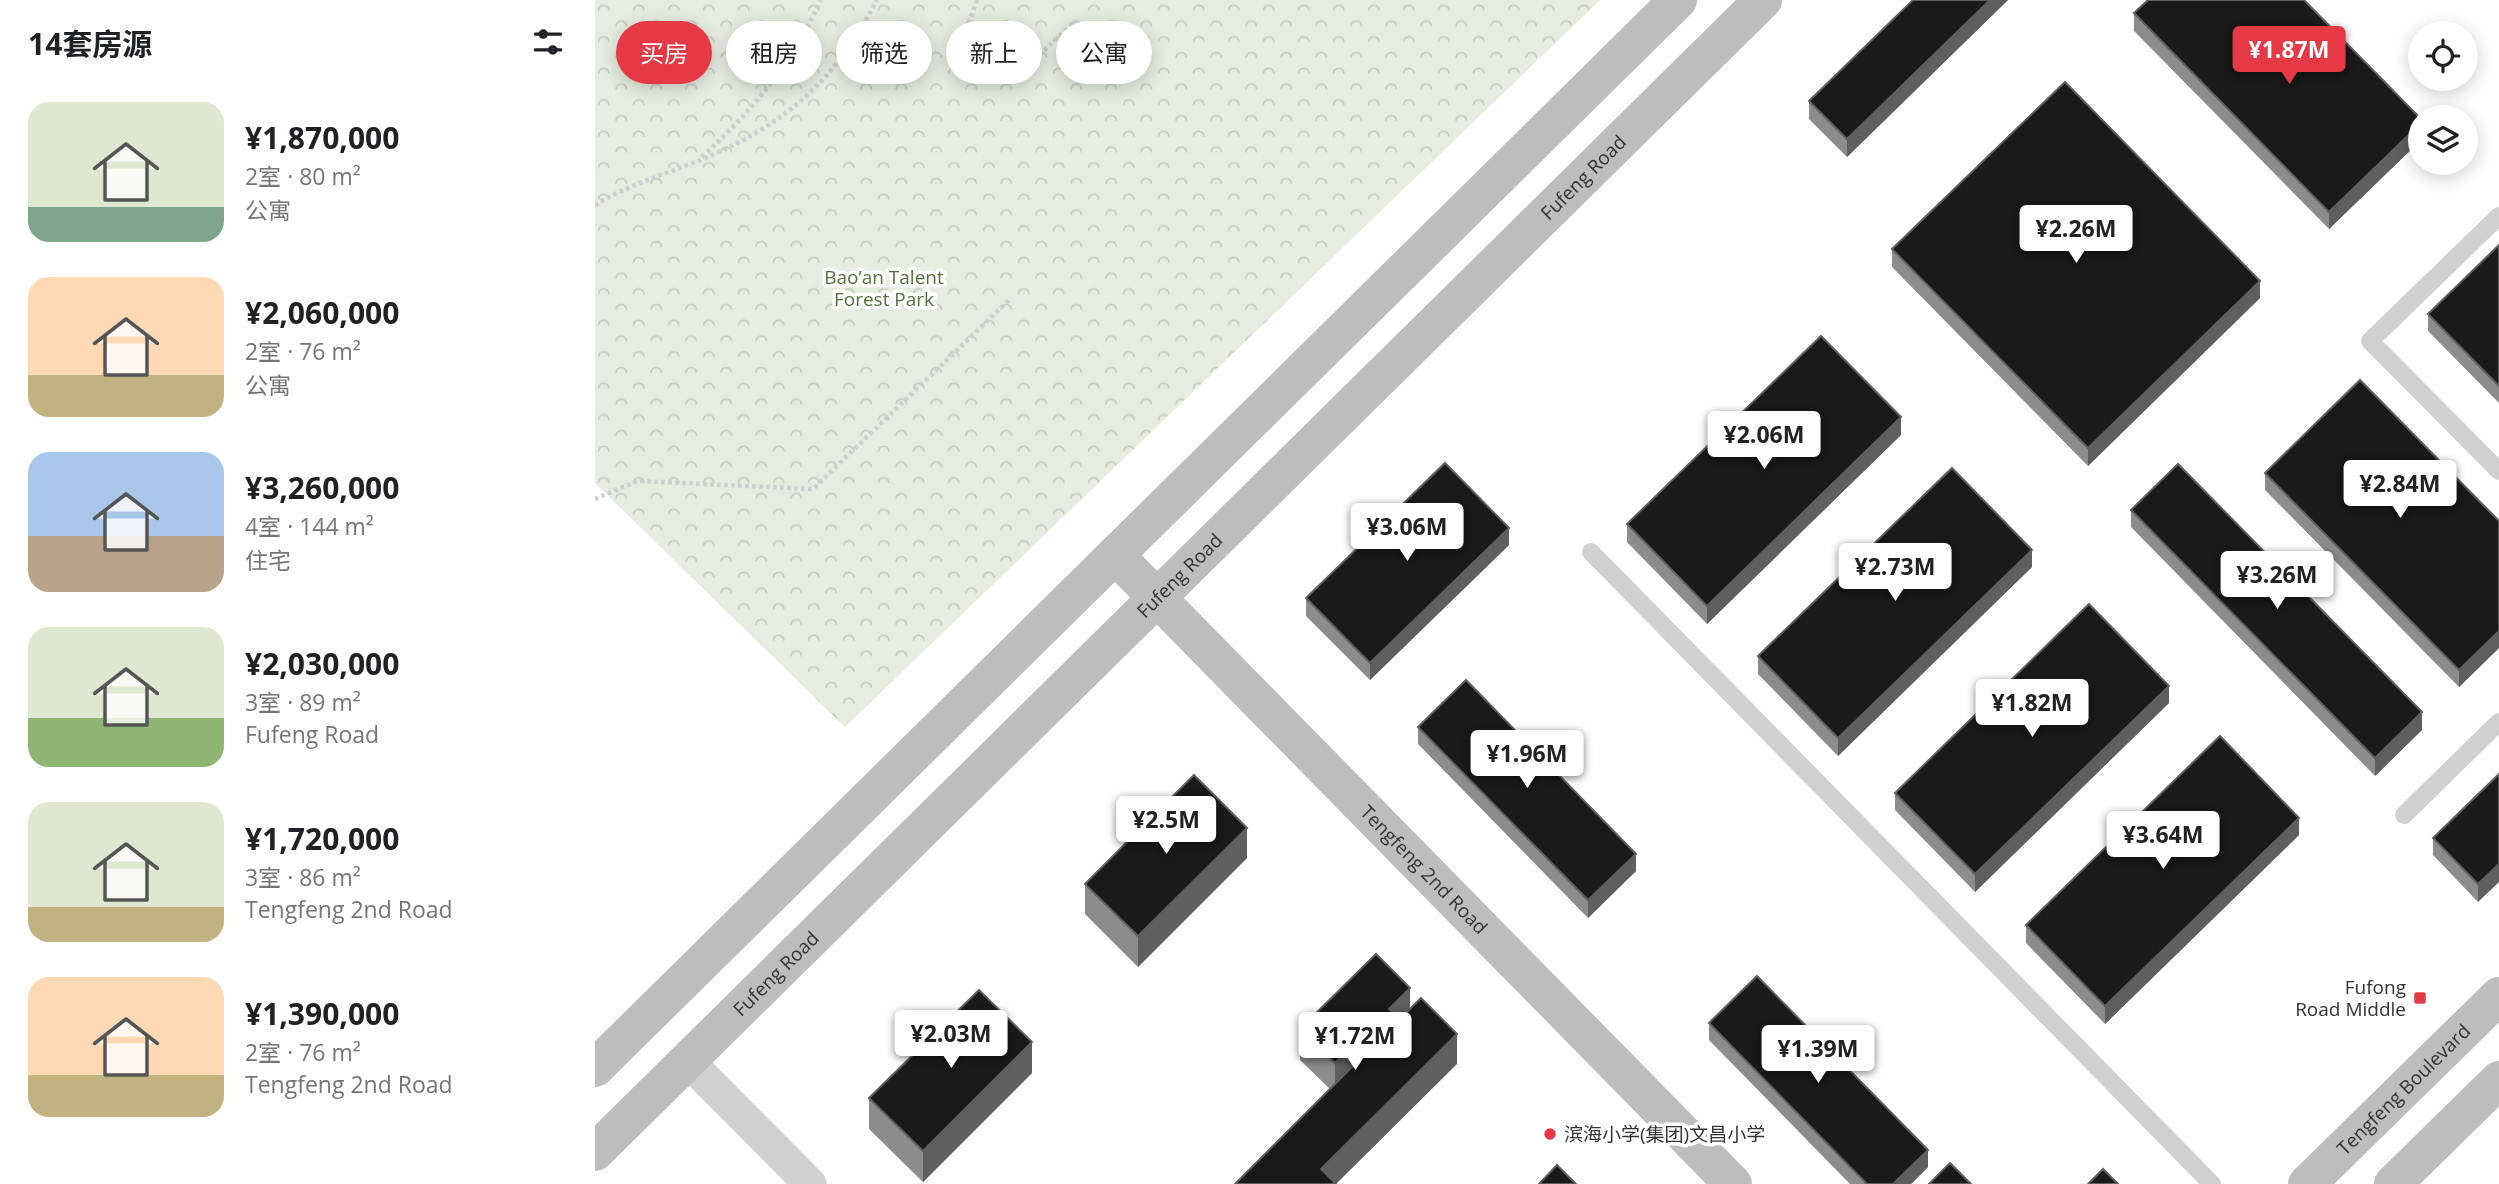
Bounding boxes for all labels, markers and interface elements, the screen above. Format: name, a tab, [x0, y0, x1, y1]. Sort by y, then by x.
chip: 买房	[616, 21, 712, 84]
chip: 租房	[726, 21, 822, 84]
chip: 筛选	[836, 21, 932, 84]
chip: 新上	[946, 21, 1042, 84]
chip: 公寓	[1056, 21, 1152, 84]
map controls	[2408, 21, 2478, 175]
button: locate	[2408, 21, 2478, 91]
text: 14套房源	[28, 23, 152, 64]
icon: filters	[529, 23, 567, 61]
pin: ¥1.87M	[2232, 27, 2346, 86]
text: ¥1.87M	[2249, 33, 2329, 65]
button: layers	[2408, 105, 2478, 175]
text: ¥1,870,000	[245, 117, 399, 158]
street label: Fufeng Road	[1535, 129, 1632, 225]
icon: home	[84, 130, 168, 214]
text: 2室 · 80 m²	[245, 160, 361, 192]
text: 公寓	[245, 194, 291, 226]
pin: ¥2.26M	[2019, 205, 2133, 265]
text: ¥2.26M	[2036, 212, 2116, 244]
park label: Bao’an Talent Forest Park	[824, 264, 944, 312]
text: ¥2,060,000	[245, 292, 399, 333]
icon: home	[84, 305, 168, 389]
text: 2室 · 76 m²	[245, 335, 361, 367]
text: 公寓	[245, 369, 291, 401]
pin: ¥2.06M	[1707, 412, 1821, 471]
text: ¥2.06M	[1724, 418, 1804, 450]
pin: ¥2.84M	[2343, 461, 2457, 520]
text: ¥3,260,000	[245, 467, 399, 508]
text: ¥2.84M	[2360, 467, 2440, 499]
icon: home	[84, 480, 168, 564]
pin: ¥3.06M	[1350, 504, 1464, 563]
text: 4室 · 144 m²	[245, 510, 374, 542]
text: ¥3.06M	[1367, 510, 1447, 542]
street label: Fufeng Road	[1131, 527, 1228, 624]
text: 住宅	[245, 544, 291, 576]
pin: ¥2.73M	[1838, 544, 1952, 603]
text: ¥2.73M	[1855, 550, 1935, 582]
pin: ¥3.26M	[2220, 552, 2334, 611]
text: ¥3.26M	[2237, 558, 2317, 590]
text: ¥2,030,000	[245, 643, 399, 684]
icon: home	[84, 655, 168, 739]
pin: ¥1.82M	[1975, 680, 2089, 739]
text: 3室 · 89 m²	[245, 686, 361, 718]
text: ¥1.82M	[1992, 686, 2072, 718]
text: Fufeng Road	[245, 718, 379, 750]
pin: ¥1.96M	[1470, 730, 1584, 790]
text: ¥1.96M	[1487, 737, 1567, 769]
pin: ¥2.5M	[1117, 796, 1215, 856]
street label: Tengfeng 2nd Road	[1355, 799, 1493, 940]
text: ¥2.5M	[1132, 803, 1200, 835]
pin: ¥3.64M	[2106, 812, 2220, 871]
text: ¥1,720,000	[245, 818, 399, 859]
text: ¥3.64M	[2123, 818, 2203, 850]
icon: home	[84, 830, 168, 914]
text: 3室 · 86 m²	[245, 861, 361, 893]
text: Tengfeng 2nd Road	[245, 893, 453, 925]
street label: Fufeng Road	[727, 925, 824, 1022]
place label: Fufong Road Middle	[2295, 974, 2406, 1022]
marker: Fufong Road Middle	[2412, 990, 2428, 1006]
text: ¥1,390,000	[245, 993, 399, 1034]
icon: home	[84, 1005, 168, 1089]
pin: ¥2.03M	[894, 1010, 1008, 1070]
pin: ¥1.72M	[1298, 1012, 1412, 1072]
text: ¥2.03M	[911, 1017, 991, 1049]
street label: Tengfeng Boulevard	[2331, 1018, 2476, 1161]
text: ¥1.72M	[1315, 1019, 1395, 1051]
pin: ¥1.39M	[1761, 1026, 1875, 1085]
text: ¥1.39M	[1778, 1032, 1858, 1064]
text: 2室 · 76 m²	[245, 1036, 361, 1068]
text: Tengfeng 2nd Road	[245, 1068, 453, 1100]
place label: 滨海小学(集团)文昌小学	[1564, 1121, 1765, 1147]
marker: 滨海小学(集团)文昌小学	[1542, 1126, 1558, 1142]

